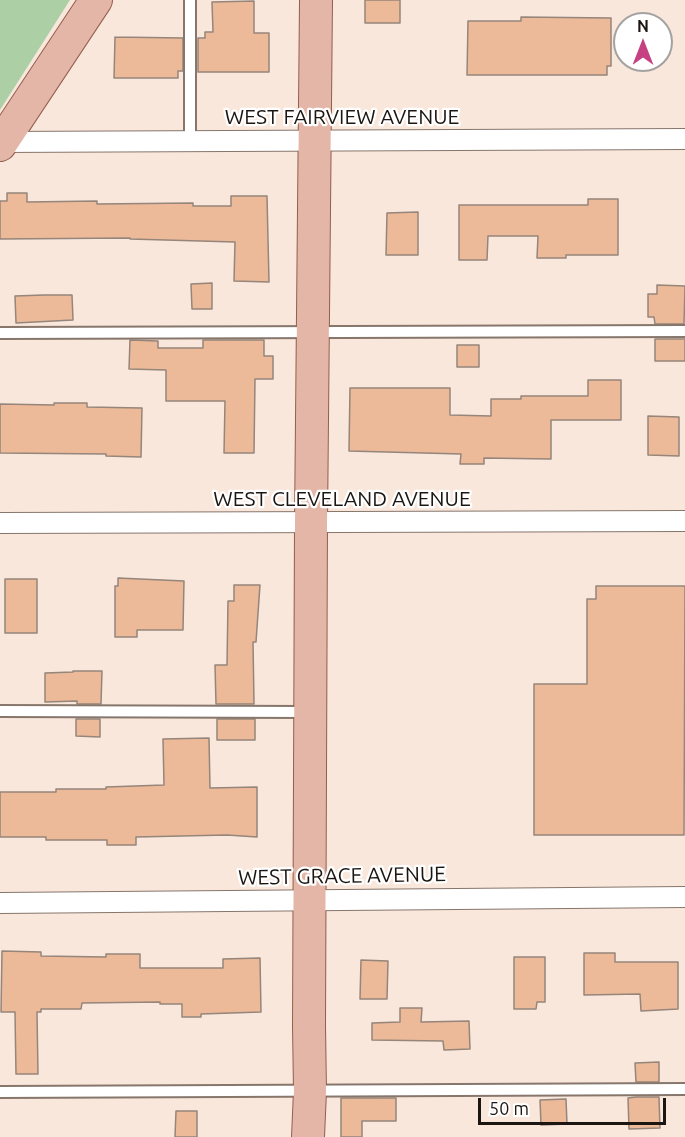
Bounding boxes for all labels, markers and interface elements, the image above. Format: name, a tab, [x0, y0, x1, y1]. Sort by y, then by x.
north arrow	[613, 12, 673, 72]
text: N	[637, 17, 649, 35]
street label: WEST FAIRVIEW AVENUE	[225, 104, 459, 130]
street label: WEST CLEVELAND AVENUE	[213, 486, 471, 512]
street label: WEST GRACE AVENUE	[238, 862, 446, 890]
scale bar	[481, 1086, 668, 1124]
text: 50 m	[489, 1098, 529, 1118]

